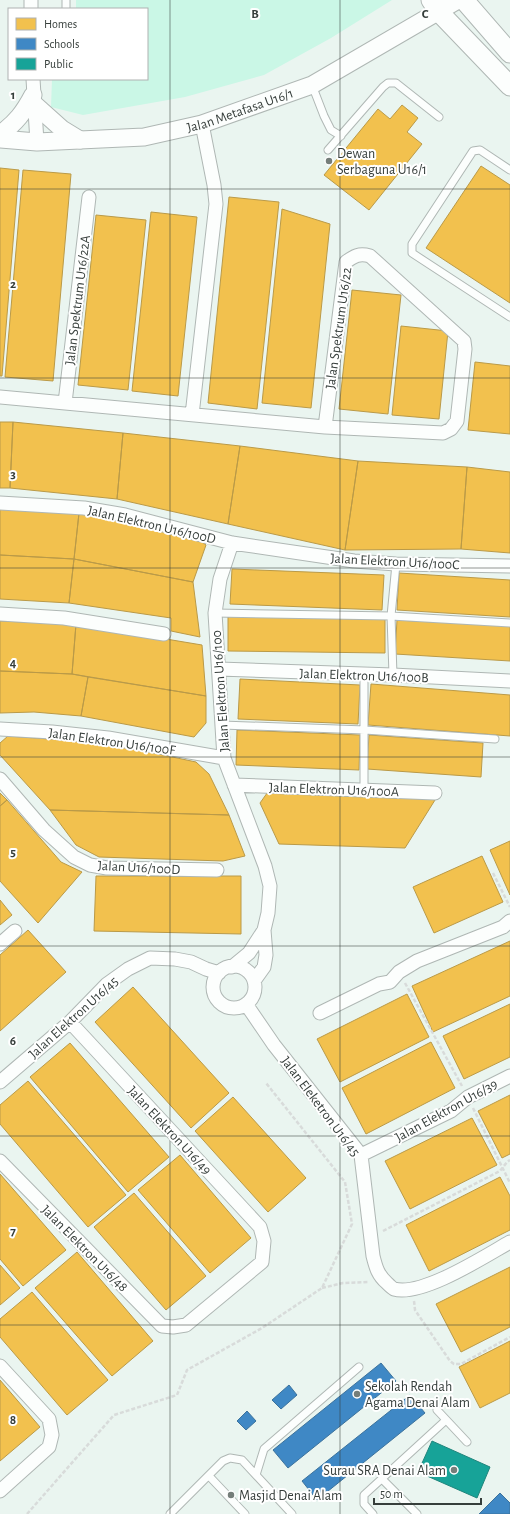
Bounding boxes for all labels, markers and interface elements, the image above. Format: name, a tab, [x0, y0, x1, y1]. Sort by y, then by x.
legend	[8, 8, 148, 80]
text: B	[251, 8, 259, 21]
text: C	[422, 8, 429, 21]
text: Homes	[44, 18, 77, 30]
text: Schools	[44, 38, 79, 50]
text: Public	[44, 58, 73, 70]
street label: Jalan Metafasa U16/1	[186, 86, 295, 135]
text: 1	[11, 89, 15, 102]
place label: Dewan Serbaguna U16/1	[337, 147, 427, 177]
marker: Dewan Serbaguna U16/1	[324, 156, 334, 166]
street label: Jalan Spektrum U16/22A	[63, 234, 93, 366]
street label: Jalan Spektrum U16/22	[324, 266, 354, 390]
text: 2	[10, 278, 16, 291]
text: 3	[10, 468, 16, 481]
street label: Jalan Elektron U16/100D	[86, 503, 217, 547]
street label: Jalan Elektron U16/100C	[330, 552, 460, 572]
street label: Jalan Elektron U16/100	[210, 630, 232, 752]
text: 4	[10, 657, 17, 670]
street label: Jalan Elektron U16/100B	[299, 667, 429, 685]
street label: Jalan Elektron U16/100F	[48, 726, 177, 758]
street label: Jalan Elektron U16/100A	[269, 781, 399, 799]
text: 5	[10, 846, 16, 859]
street label: Jalan U16/100D	[97, 859, 181, 877]
street label: Jalan Elektron U16/45	[26, 974, 121, 1061]
text: 6	[10, 1035, 16, 1048]
street label: Jalan Eleketron U16/45	[278, 1054, 362, 1159]
street label: Jalan Elektron U16/39	[393, 1077, 500, 1145]
street label: Jalan Elektron U16/49	[125, 1084, 214, 1178]
street label: Jalan Elektron U16/48	[38, 1203, 130, 1295]
text: 7	[10, 1225, 16, 1238]
place label: Sekolah Rendah Agama Denai Alam	[365, 1380, 470, 1410]
marker: Sekolah Rendah Agama Denai Alam	[352, 1389, 362, 1399]
text: 8	[10, 1414, 16, 1427]
place label: Surau SRA Denai Alam	[323, 1464, 446, 1478]
marker: Surau SRA Denai Alam	[449, 1465, 459, 1475]
scale bar	[374, 1480, 481, 1506]
text: 50 m	[380, 1488, 403, 1500]
place label: Masjid Denai Alam	[239, 1489, 342, 1503]
marker: Masjid Denai Alam	[226, 1490, 236, 1500]

